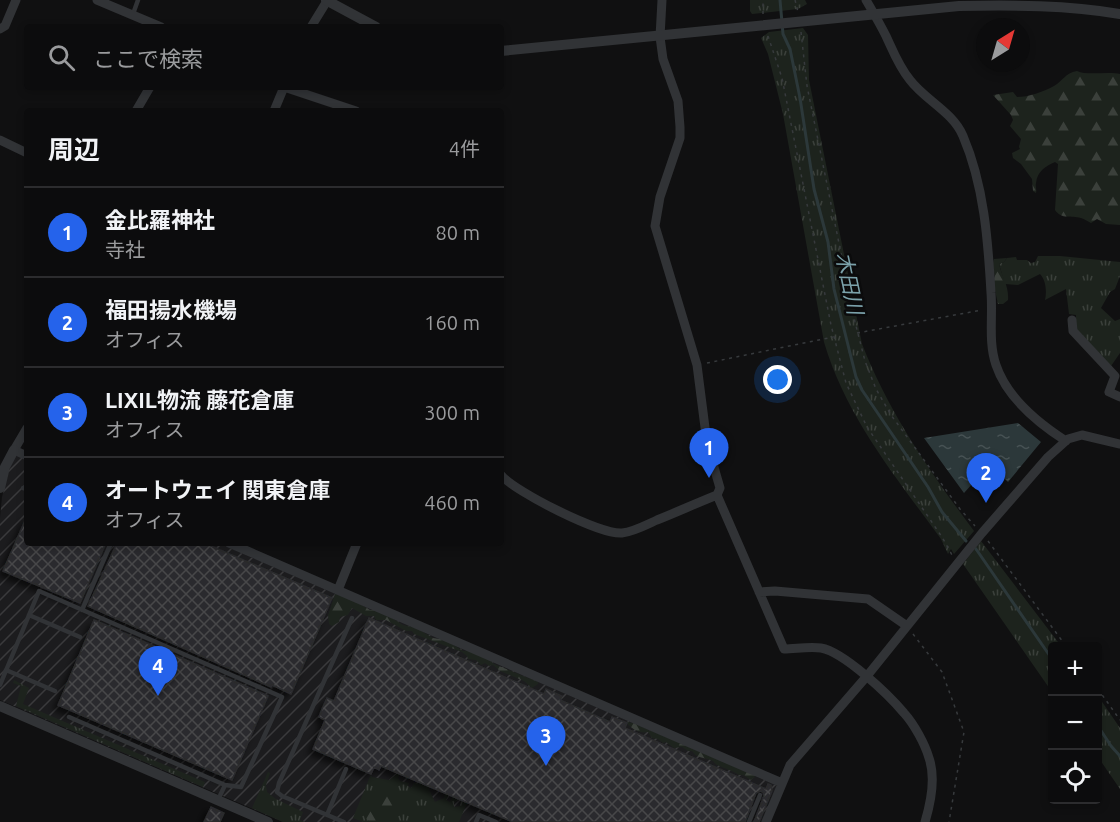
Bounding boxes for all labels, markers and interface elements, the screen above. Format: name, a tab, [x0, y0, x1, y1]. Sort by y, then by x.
north arrow	[976, 18, 1030, 72]
search box	[24, 24, 504, 90]
icon: search	[45, 41, 78, 74]
text: ここで検索	[93, 46, 203, 71]
text: 周辺	[48, 135, 100, 164]
text: 4件	[449, 137, 480, 160]
text: 金比羅神社	[105, 207, 215, 232]
text: 1	[62, 221, 73, 244]
text: 80 m	[436, 221, 480, 244]
text: 寺社	[105, 238, 145, 261]
water label: 木田川	[832, 250, 869, 318]
text: 福田揚水機場	[105, 297, 237, 322]
text: 2	[62, 311, 73, 334]
text: 160 m	[424, 311, 480, 334]
text: オフィス	[105, 328, 185, 351]
your location	[763, 365, 792, 394]
text: LIXIL物流 藤花倉庫	[105, 387, 294, 412]
text: 3	[62, 401, 73, 424]
text: 300 m	[424, 401, 480, 424]
text: オフィス	[105, 418, 185, 441]
pin: 1	[690, 428, 728, 478]
pin: 2	[966, 454, 1006, 503]
text: オートウェイ 関東倉庫	[105, 477, 330, 502]
text: 4	[62, 491, 73, 514]
text: 460 m	[424, 491, 480, 514]
text: オフィス	[105, 508, 185, 531]
map controls	[1048, 642, 1102, 804]
button: +	[1048, 642, 1102, 696]
pin: 4	[138, 646, 178, 696]
button: −	[1048, 696, 1102, 750]
pin: 3	[526, 716, 566, 766]
button: locate	[1048, 750, 1102, 804]

